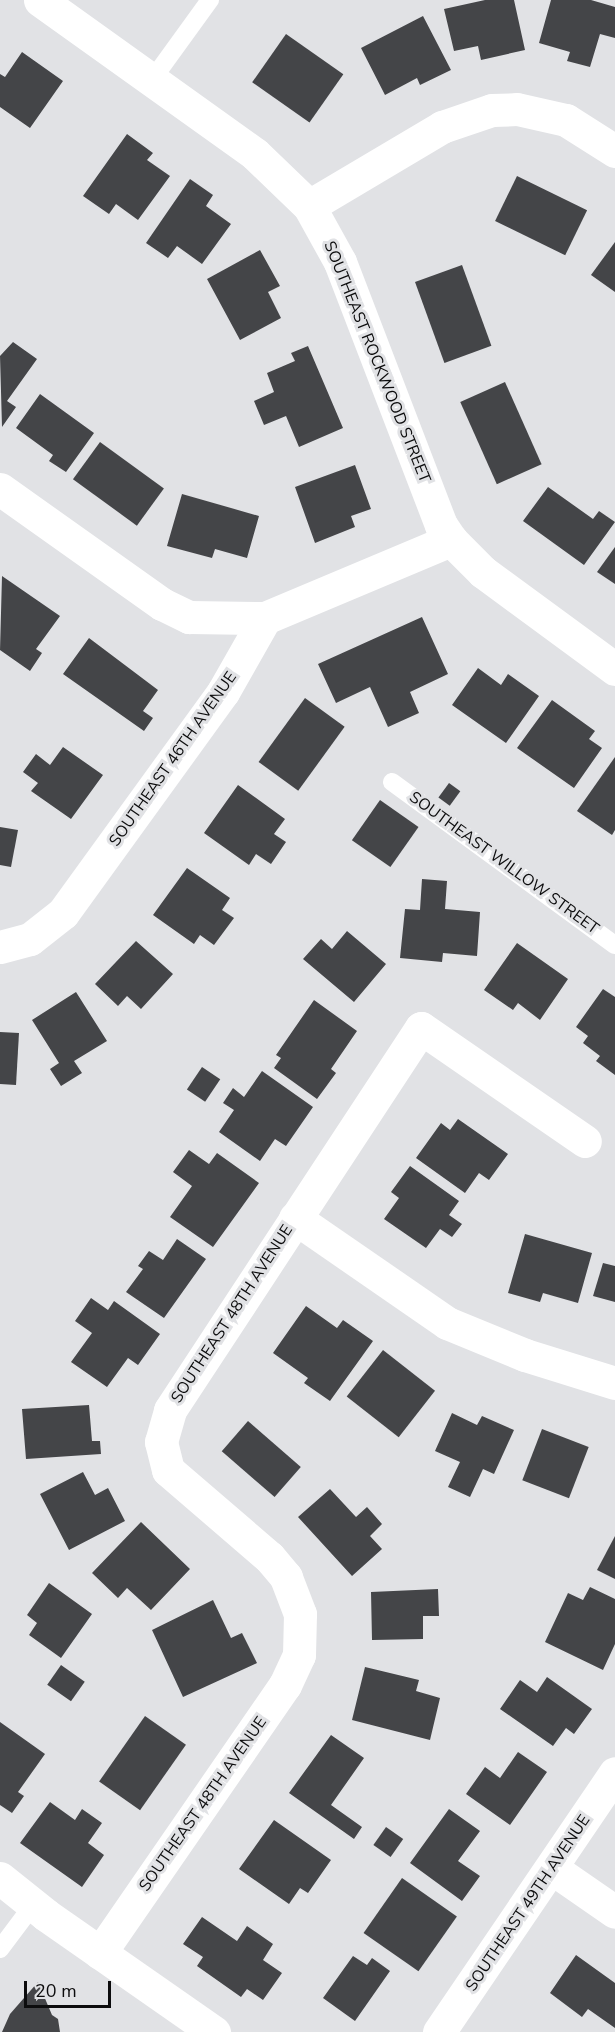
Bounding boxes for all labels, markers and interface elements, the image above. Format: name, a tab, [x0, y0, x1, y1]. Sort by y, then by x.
street label: SOUTHEAST ROCKWOOD STREET	[320, 238, 434, 486]
street label: SOUTHEAST 46TH AVENUE	[105, 668, 241, 850]
street label: SOUTHEAST WILLOW STREET	[405, 788, 603, 938]
street label: SOUTHEAST 48TH AVENUE	[167, 1221, 297, 1407]
street label: SOUTHEAST 48TH AVENUE	[135, 1713, 271, 1895]
street label: SOUTHEAST 49TH AVENUE	[462, 1811, 594, 1995]
scale bar	[27, 1969, 114, 2007]
text: 20 m	[35, 1979, 77, 2003]

